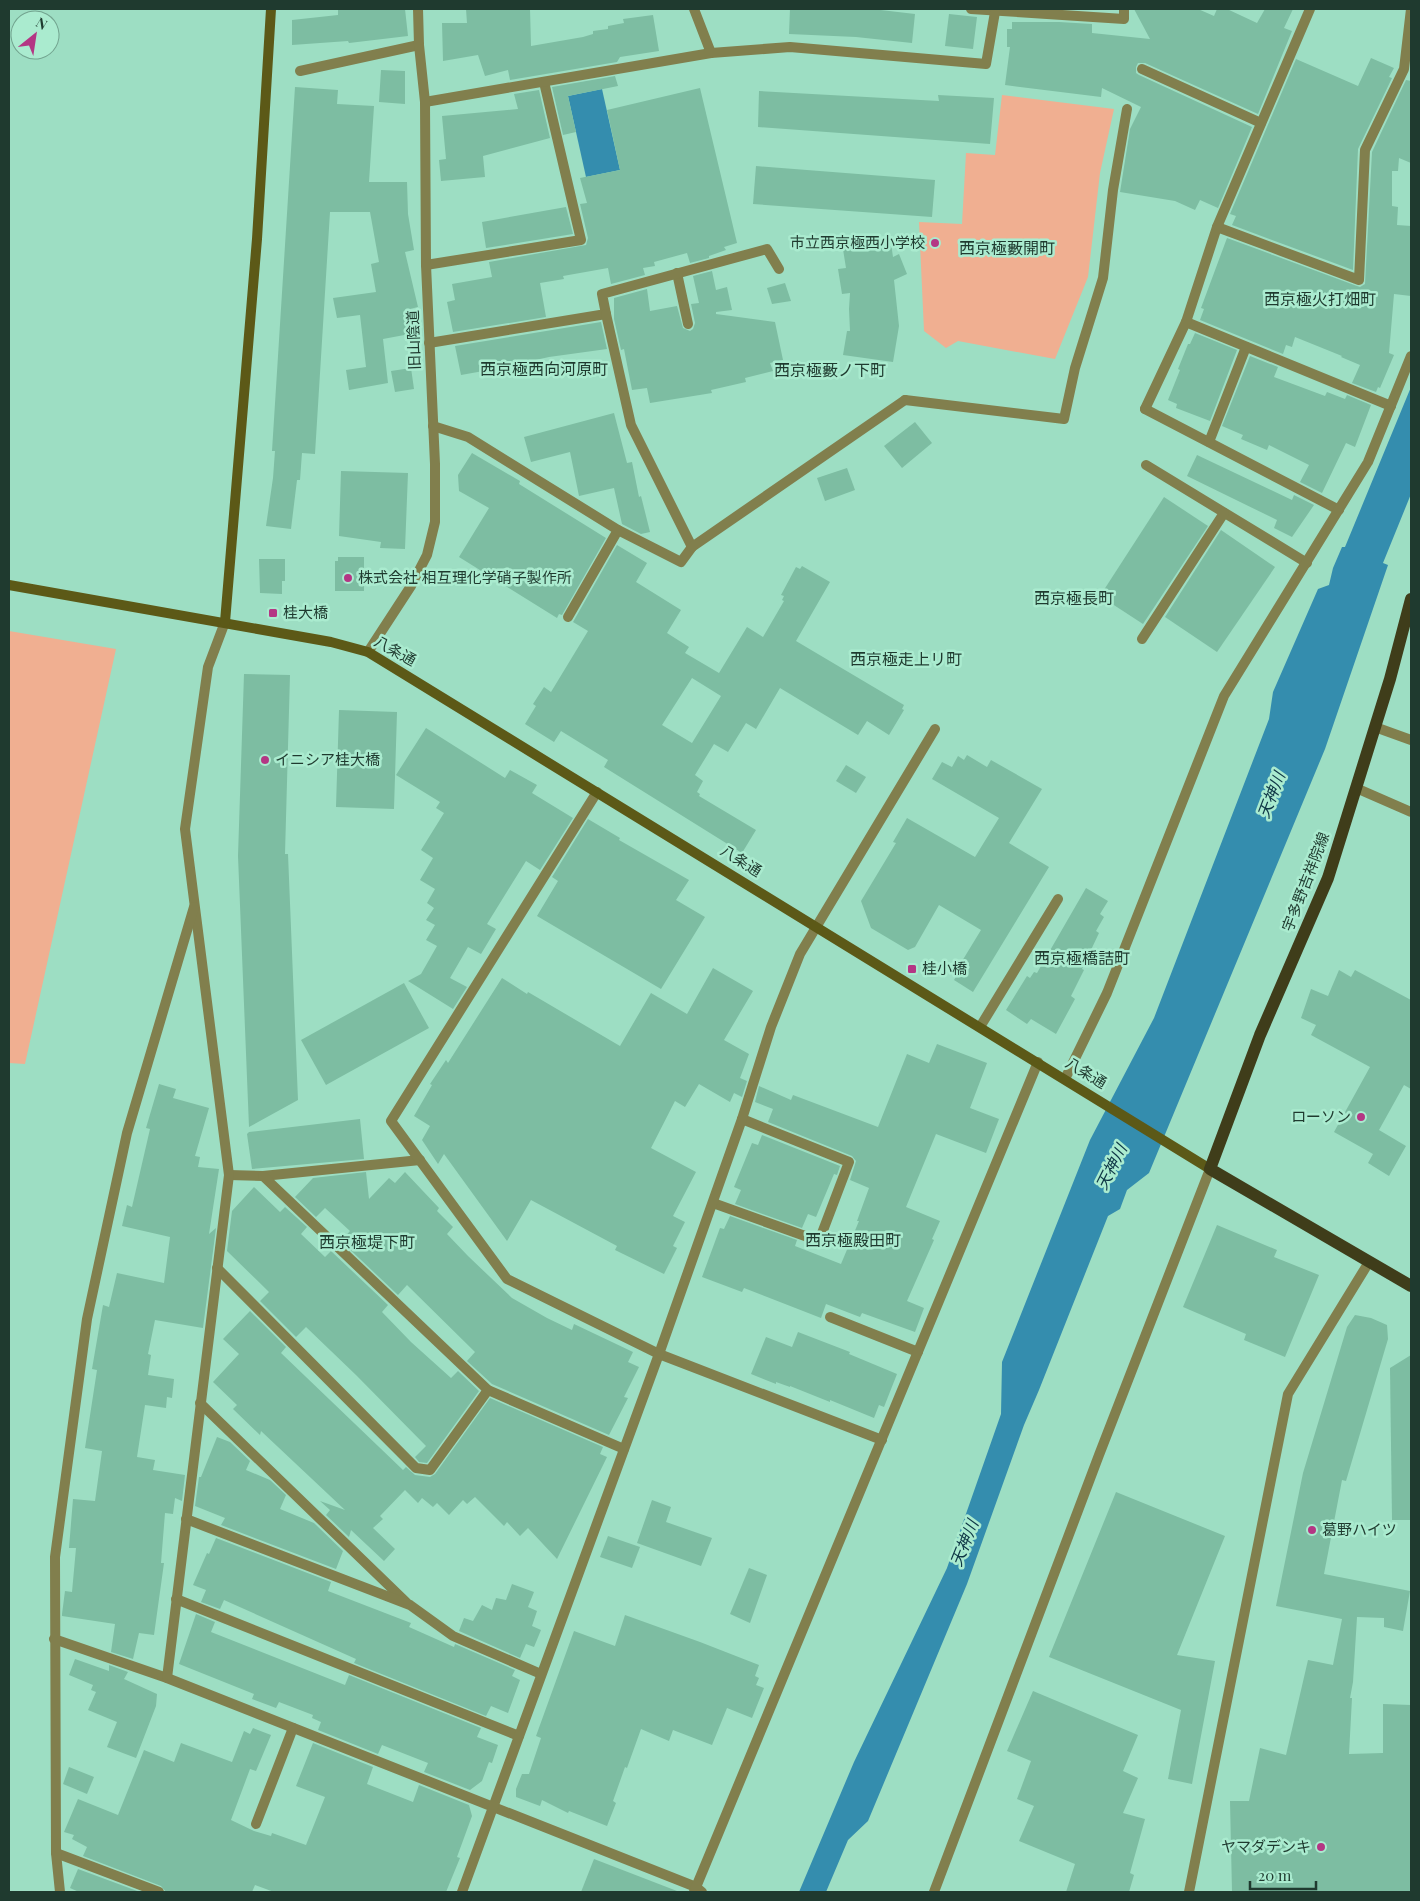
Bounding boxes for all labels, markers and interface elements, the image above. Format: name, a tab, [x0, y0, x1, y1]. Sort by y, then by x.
north arrow	[10, 10, 60, 60]
text: N	[33, 13, 51, 34]
place label: 市立西京極西小学校	[790, 232, 925, 252]
marker: 市立西京極西小学校	[929, 237, 941, 249]
district label: 西京極藪開町	[959, 237, 1055, 258]
district label: 西京極火打畑町	[1264, 288, 1376, 309]
street label: 旧山陰道	[402, 310, 424, 370]
district label: 西京極西向河原町	[480, 358, 608, 379]
district label: 西京極藪ノ下町	[774, 359, 886, 380]
place label: 株式会社 相互理化学硝子製作所	[358, 567, 572, 587]
marker: 株式会社 相互理化学硝子製作所	[342, 572, 354, 584]
district label: 西京極長町	[1034, 587, 1114, 608]
place label: 桂大橋	[283, 602, 328, 622]
marker: 桂大橋	[267, 607, 279, 619]
street label: 八条通	[371, 630, 420, 670]
district label: 西京極走上リ町	[850, 648, 962, 669]
place label: イニシア桂大橋	[275, 749, 380, 769]
marker: イニシア桂大橋	[259, 754, 271, 766]
water label: 天神川	[1252, 767, 1290, 821]
street label: 宇多野吉祥院線	[1277, 829, 1333, 934]
street label: 八条通	[717, 840, 766, 881]
district label: 西京極橋詰町	[1034, 947, 1130, 968]
place label: 桂小橋	[922, 958, 967, 978]
marker: 桂小橋	[906, 963, 918, 975]
street label: 八条通	[1062, 1052, 1111, 1092]
place label: ローソン	[1291, 1106, 1351, 1126]
marker: ローソン	[1355, 1111, 1367, 1123]
water label: 天神川	[1090, 1139, 1132, 1193]
district label: 西京極殿田町	[805, 1229, 901, 1250]
district label: 西京極堤下町	[319, 1231, 415, 1252]
water label: 天神川	[945, 1515, 983, 1569]
place label: 葛野ハイツ	[1322, 1519, 1397, 1539]
marker: 葛野ハイツ	[1306, 1524, 1318, 1536]
place label: ヤマダデンキ	[1221, 1836, 1311, 1856]
marker: ヤマダデンキ	[1315, 1841, 1327, 1853]
scale bar	[1250, 1858, 1316, 1890]
text: 20 m	[1258, 1865, 1292, 1885]

